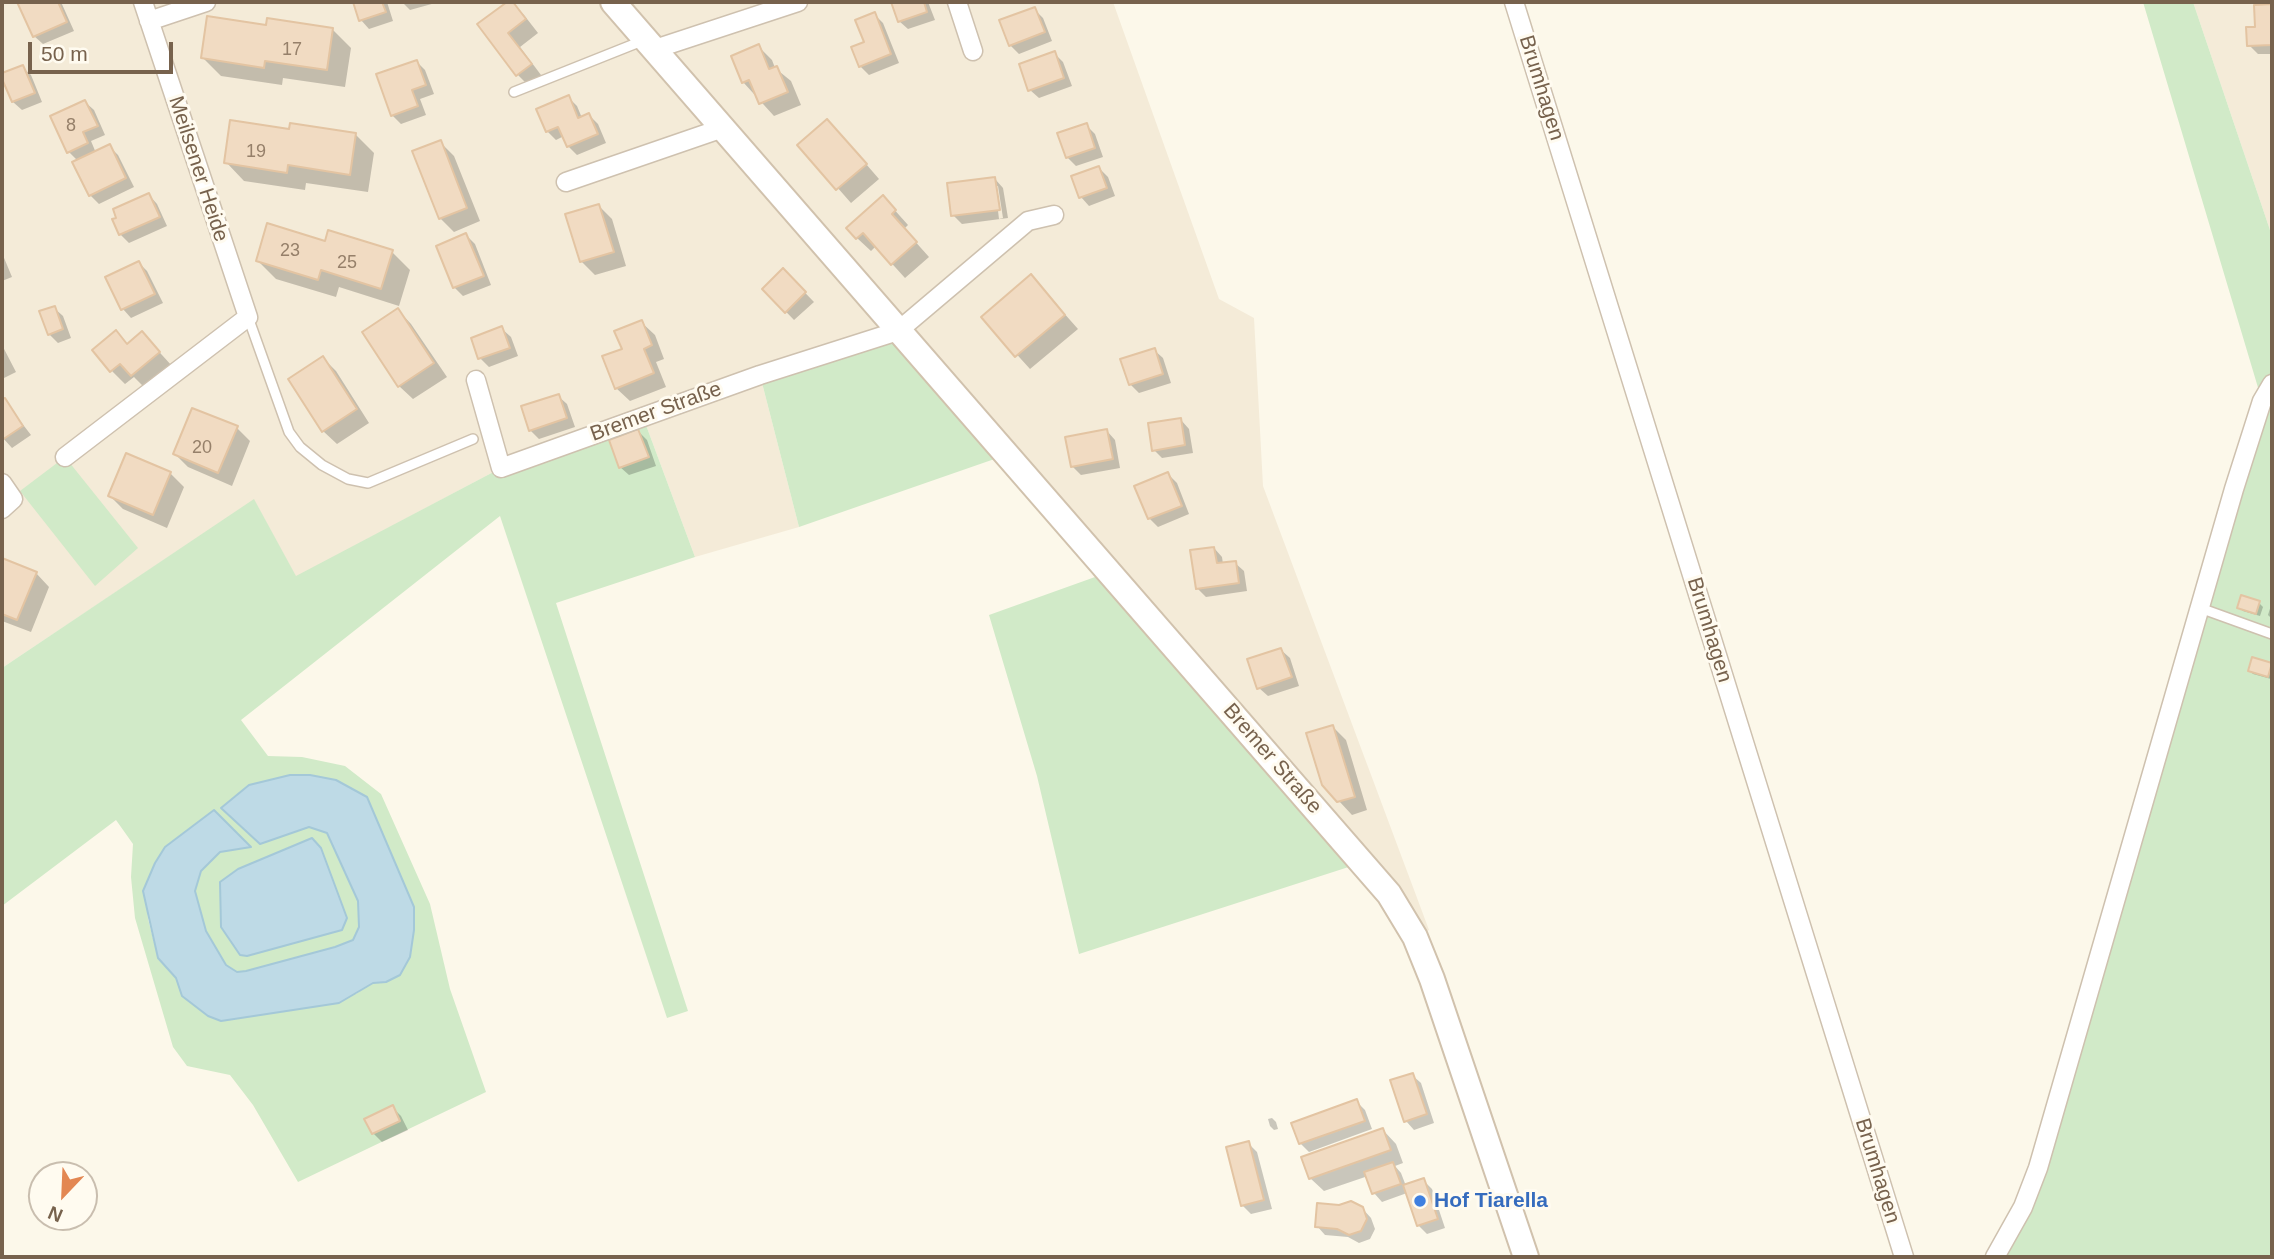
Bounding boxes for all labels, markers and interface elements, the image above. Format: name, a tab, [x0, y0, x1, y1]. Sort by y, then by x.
scale bar	[32, 28, 177, 72]
street label: Brumhagen	[1513, 32, 1569, 144]
house number: 17	[282, 39, 302, 61]
text: 50 m	[41, 42, 88, 65]
street label: Meilsener Heide	[163, 93, 233, 245]
house number: 8	[66, 115, 76, 137]
house number: 19	[246, 141, 266, 163]
house number: 23	[280, 240, 300, 262]
house number: 25	[337, 252, 357, 274]
street label: Bremer Straße	[587, 377, 725, 447]
house number: 20	[192, 437, 212, 459]
street label: Brumhagen	[1681, 574, 1737, 686]
street label: Bremer Straße	[1217, 699, 1327, 819]
street label: Brumhagen	[1849, 1115, 1905, 1227]
north arrow	[28, 1161, 98, 1231]
place label: Hof Tiarella	[1434, 1188, 1548, 1214]
marker: Hof Tiarella	[1412, 1193, 1428, 1209]
text: N	[45, 1202, 66, 1226]

